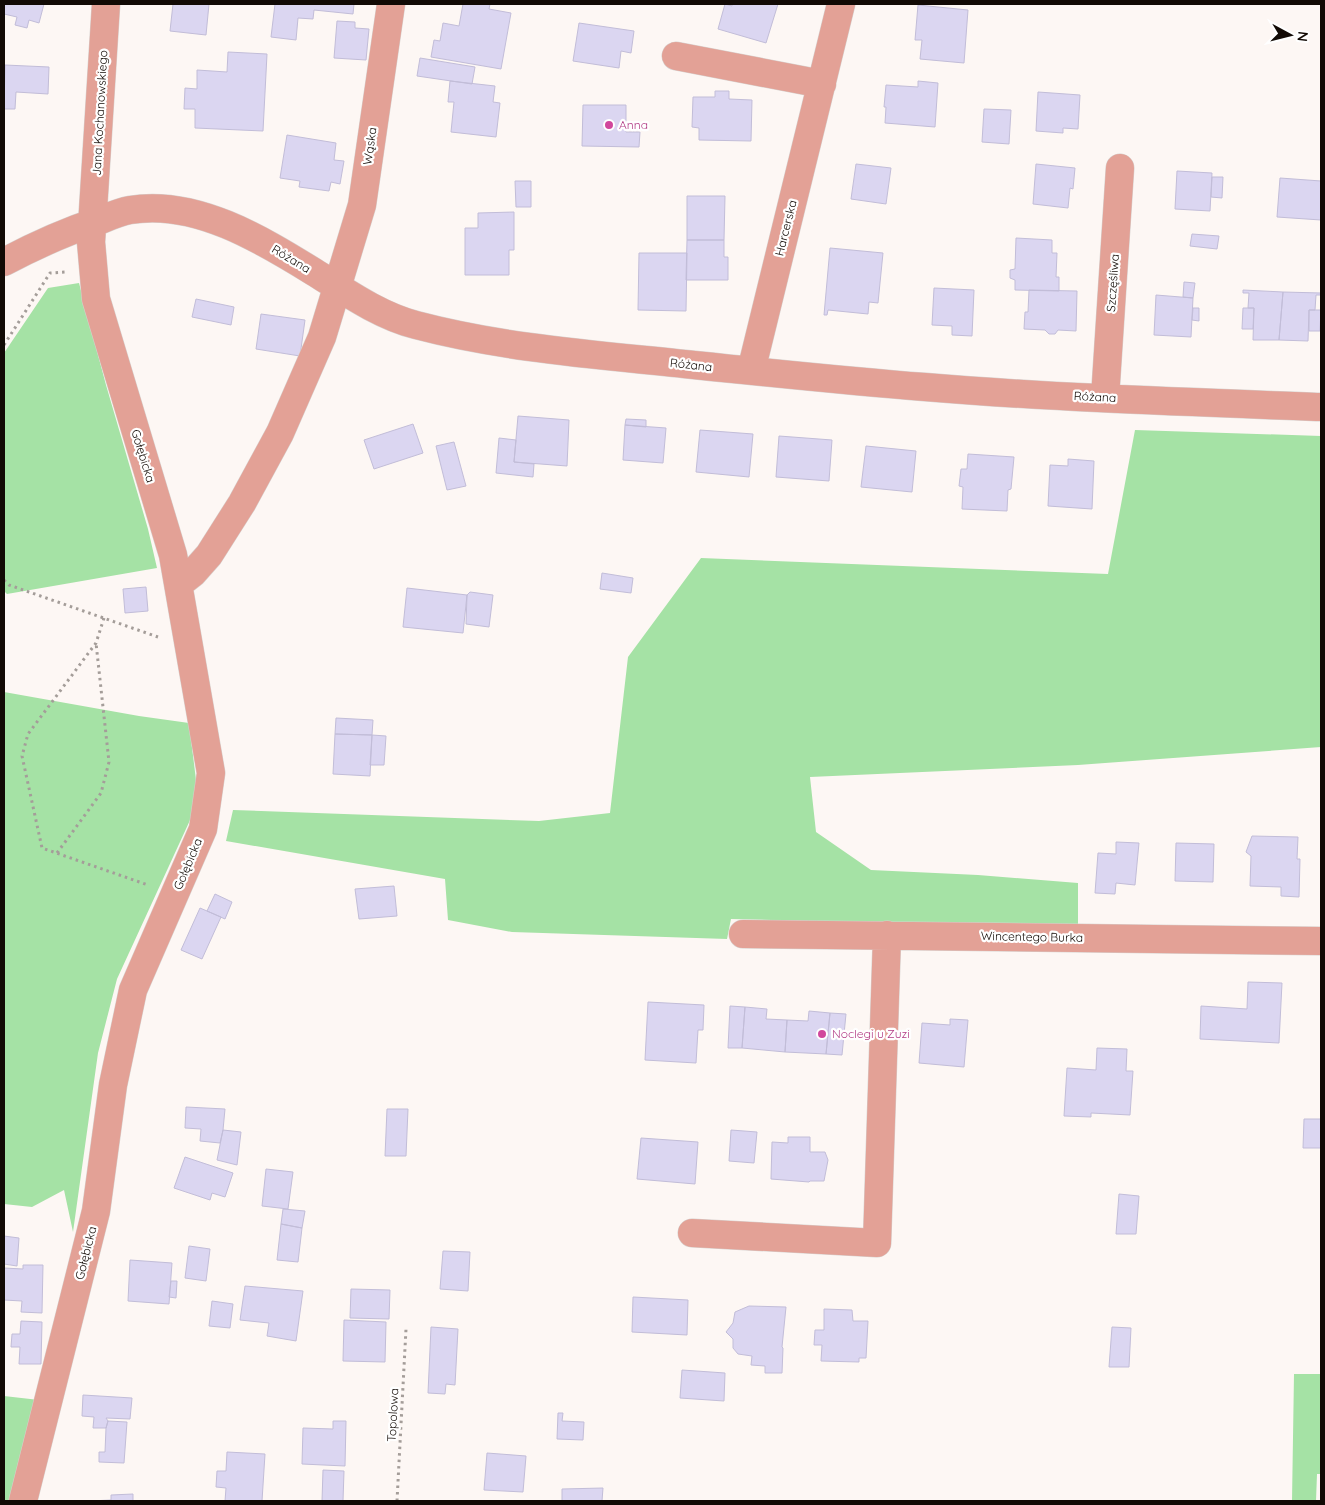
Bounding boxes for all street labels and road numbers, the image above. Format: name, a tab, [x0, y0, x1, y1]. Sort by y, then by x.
street label: Jana Kochanowskiego	[89, 50, 110, 176]
street label: Wąska	[359, 126, 380, 166]
street label: Harcerska	[771, 198, 800, 257]
street label: Różana	[269, 241, 313, 276]
street label: Szczęśliwa	[1103, 253, 1122, 313]
street label: Różana	[669, 355, 713, 374]
street label: Różana	[1073, 388, 1117, 405]
street label: Gołębicka	[128, 427, 159, 484]
street label: Gołębicka	[170, 836, 205, 892]
street label: Wincentego Burka	[981, 928, 1083, 945]
street label: Gołębicka	[72, 1224, 99, 1281]
street label: Topolowa	[384, 1388, 401, 1442]

